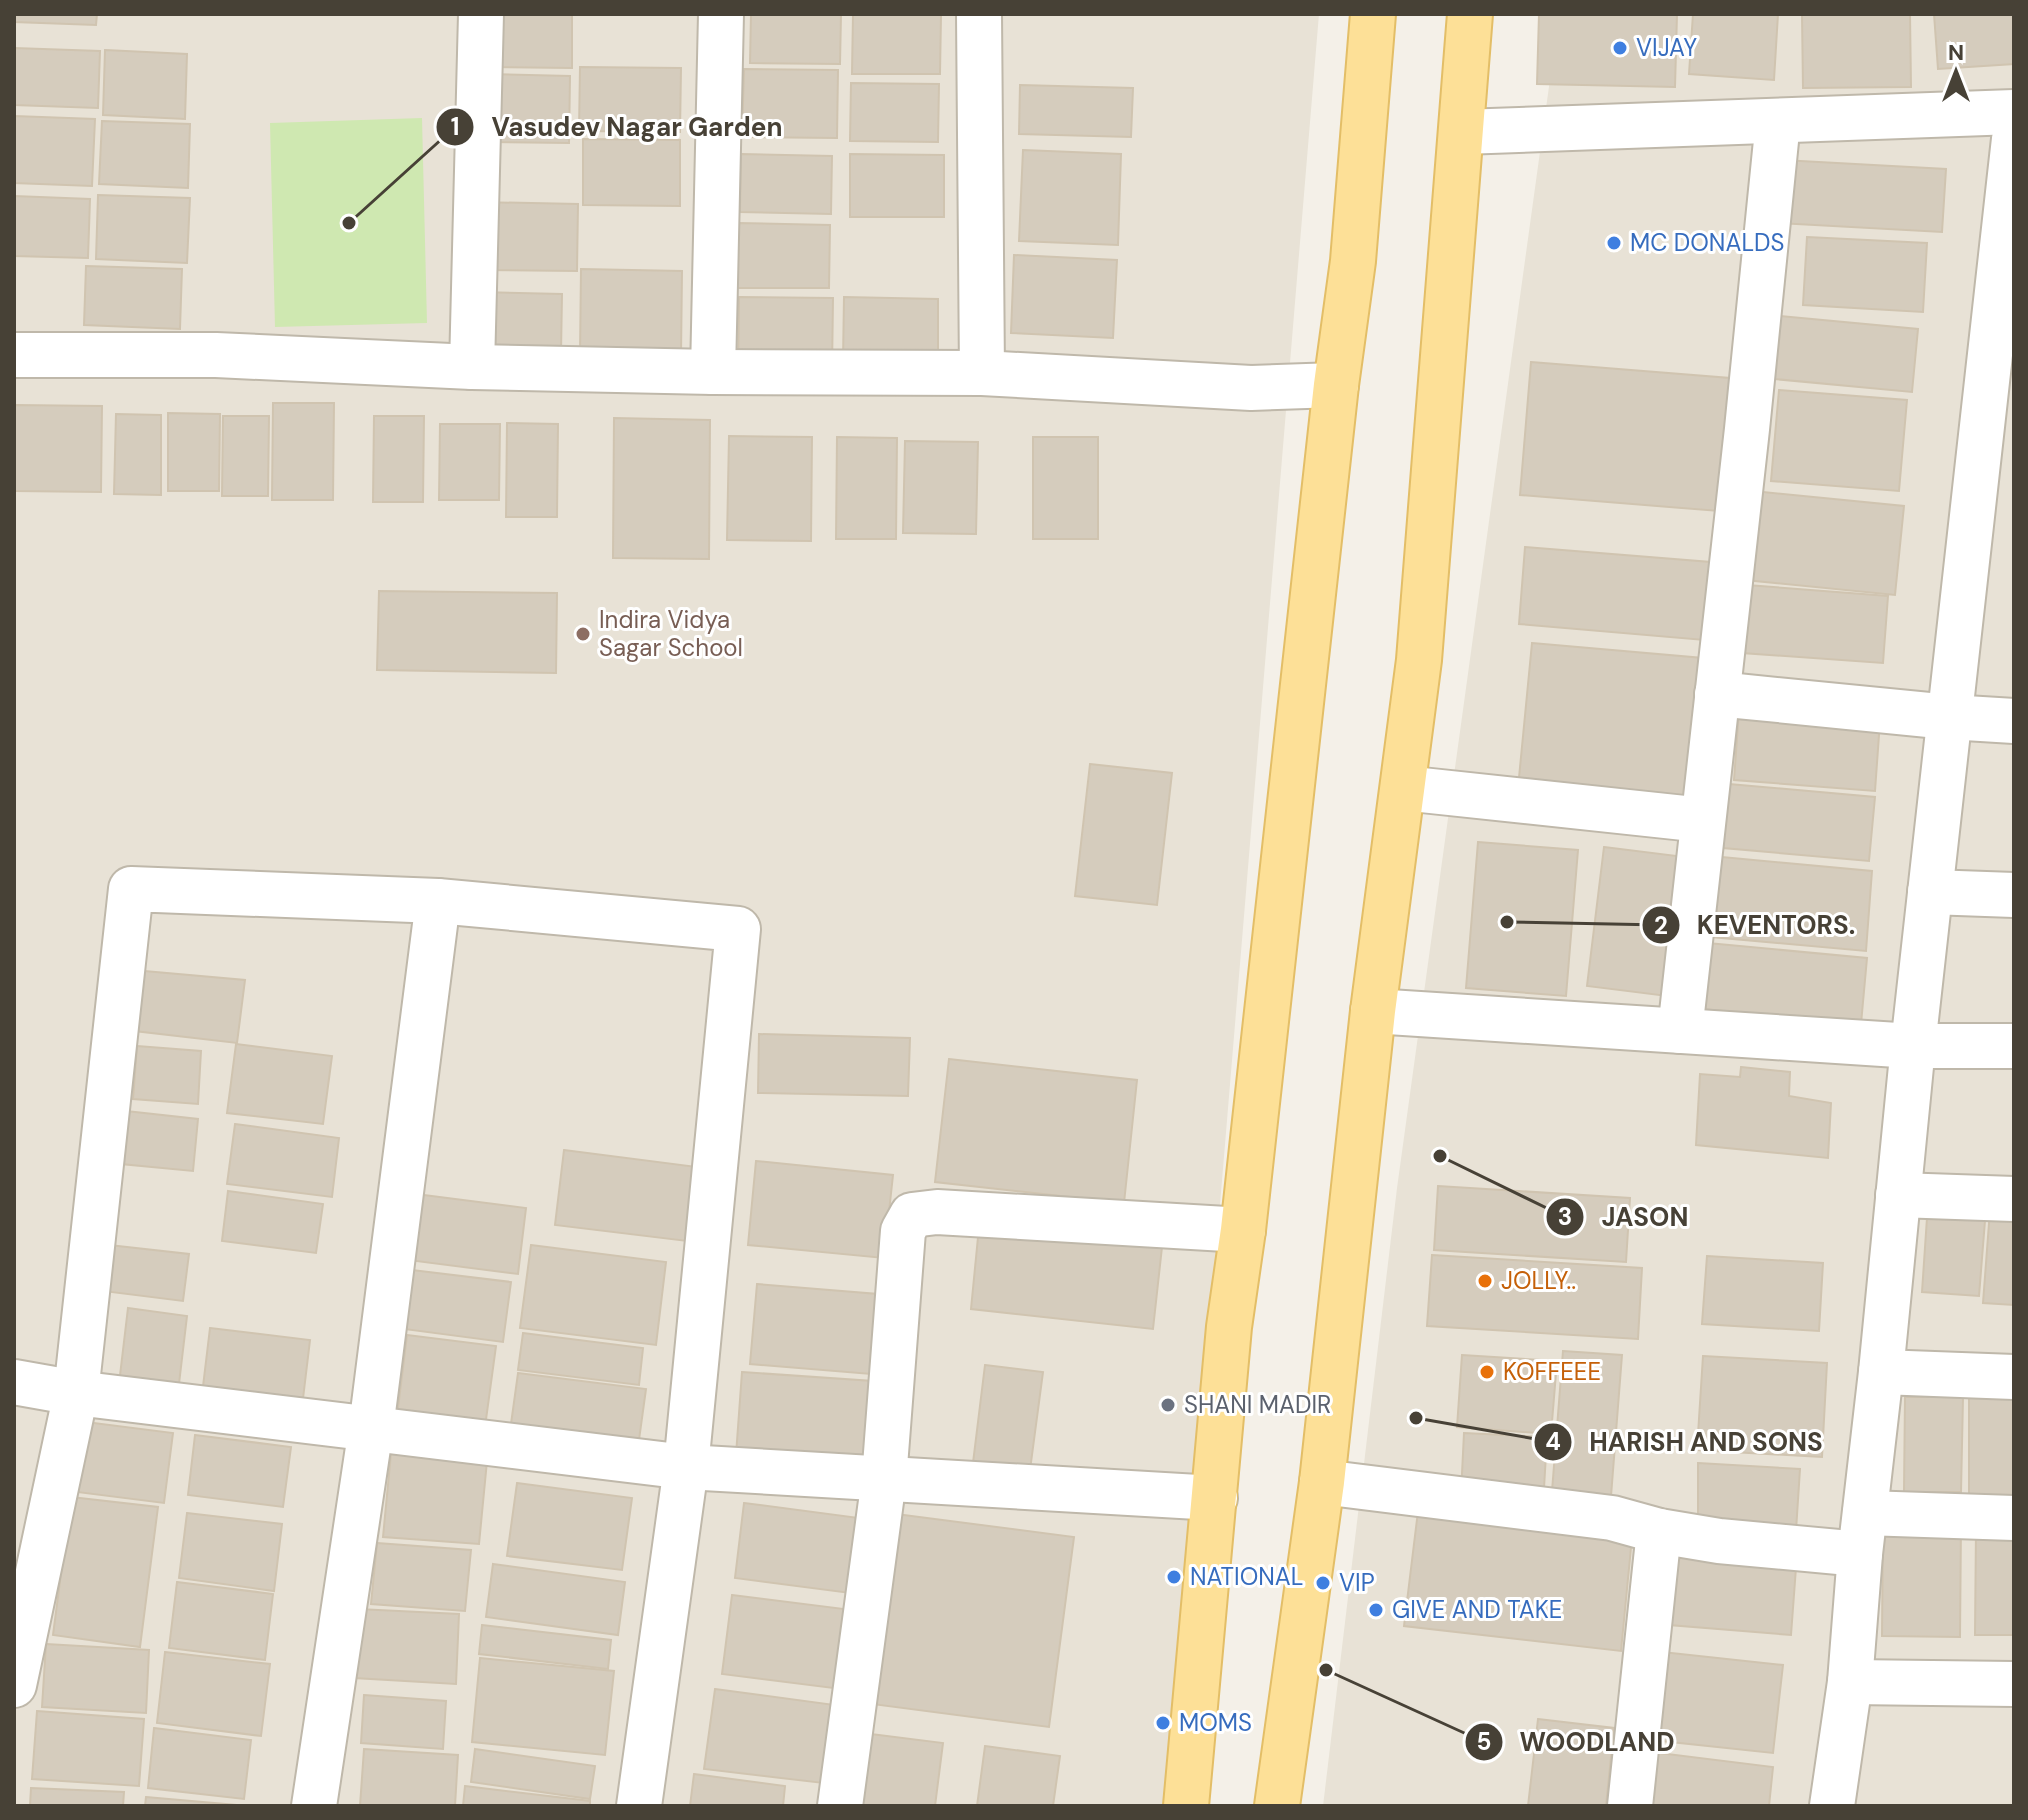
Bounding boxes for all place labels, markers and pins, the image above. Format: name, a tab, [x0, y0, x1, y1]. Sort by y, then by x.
place label: VIJAY	[1636, 32, 1697, 63]
marker: VIJAY	[1611, 39, 1629, 57]
callout: Vasudev Nagar Garden	[435, 102, 798, 152]
place label: MC DONALDS	[1630, 227, 1784, 258]
marker: MC DONALDS	[1605, 234, 1623, 252]
place label: Indira Vidya Sagar School	[599, 604, 743, 663]
marker: Indira Vidya Sagar School	[574, 625, 592, 643]
callout: KEVENTORS.	[1641, 900, 1871, 950]
callout: JASON	[1545, 1192, 1704, 1242]
place label: JOLLY..	[1501, 1265, 1576, 1296]
marker: JOLLY..	[1476, 1272, 1494, 1290]
place label: KOFFEEE	[1503, 1356, 1601, 1387]
marker: KOFFEEE	[1478, 1363, 1496, 1381]
place label: SHANI MADIR	[1184, 1389, 1331, 1420]
marker: SHANI MADIR	[1159, 1396, 1177, 1414]
callout: HARISH AND SONS	[1533, 1417, 1839, 1467]
place label: NATIONAL	[1190, 1561, 1303, 1592]
place label: VIP	[1339, 1567, 1375, 1598]
marker: NATIONAL	[1165, 1568, 1183, 1586]
marker: VIP	[1314, 1574, 1332, 1592]
place label: GIVE AND TAKE	[1392, 1594, 1562, 1625]
marker: GIVE AND TAKE	[1367, 1601, 1385, 1619]
place label: MOMS	[1179, 1707, 1252, 1738]
marker: MOMS	[1154, 1714, 1172, 1732]
callout: WOODLAND	[1464, 1717, 1691, 1767]

